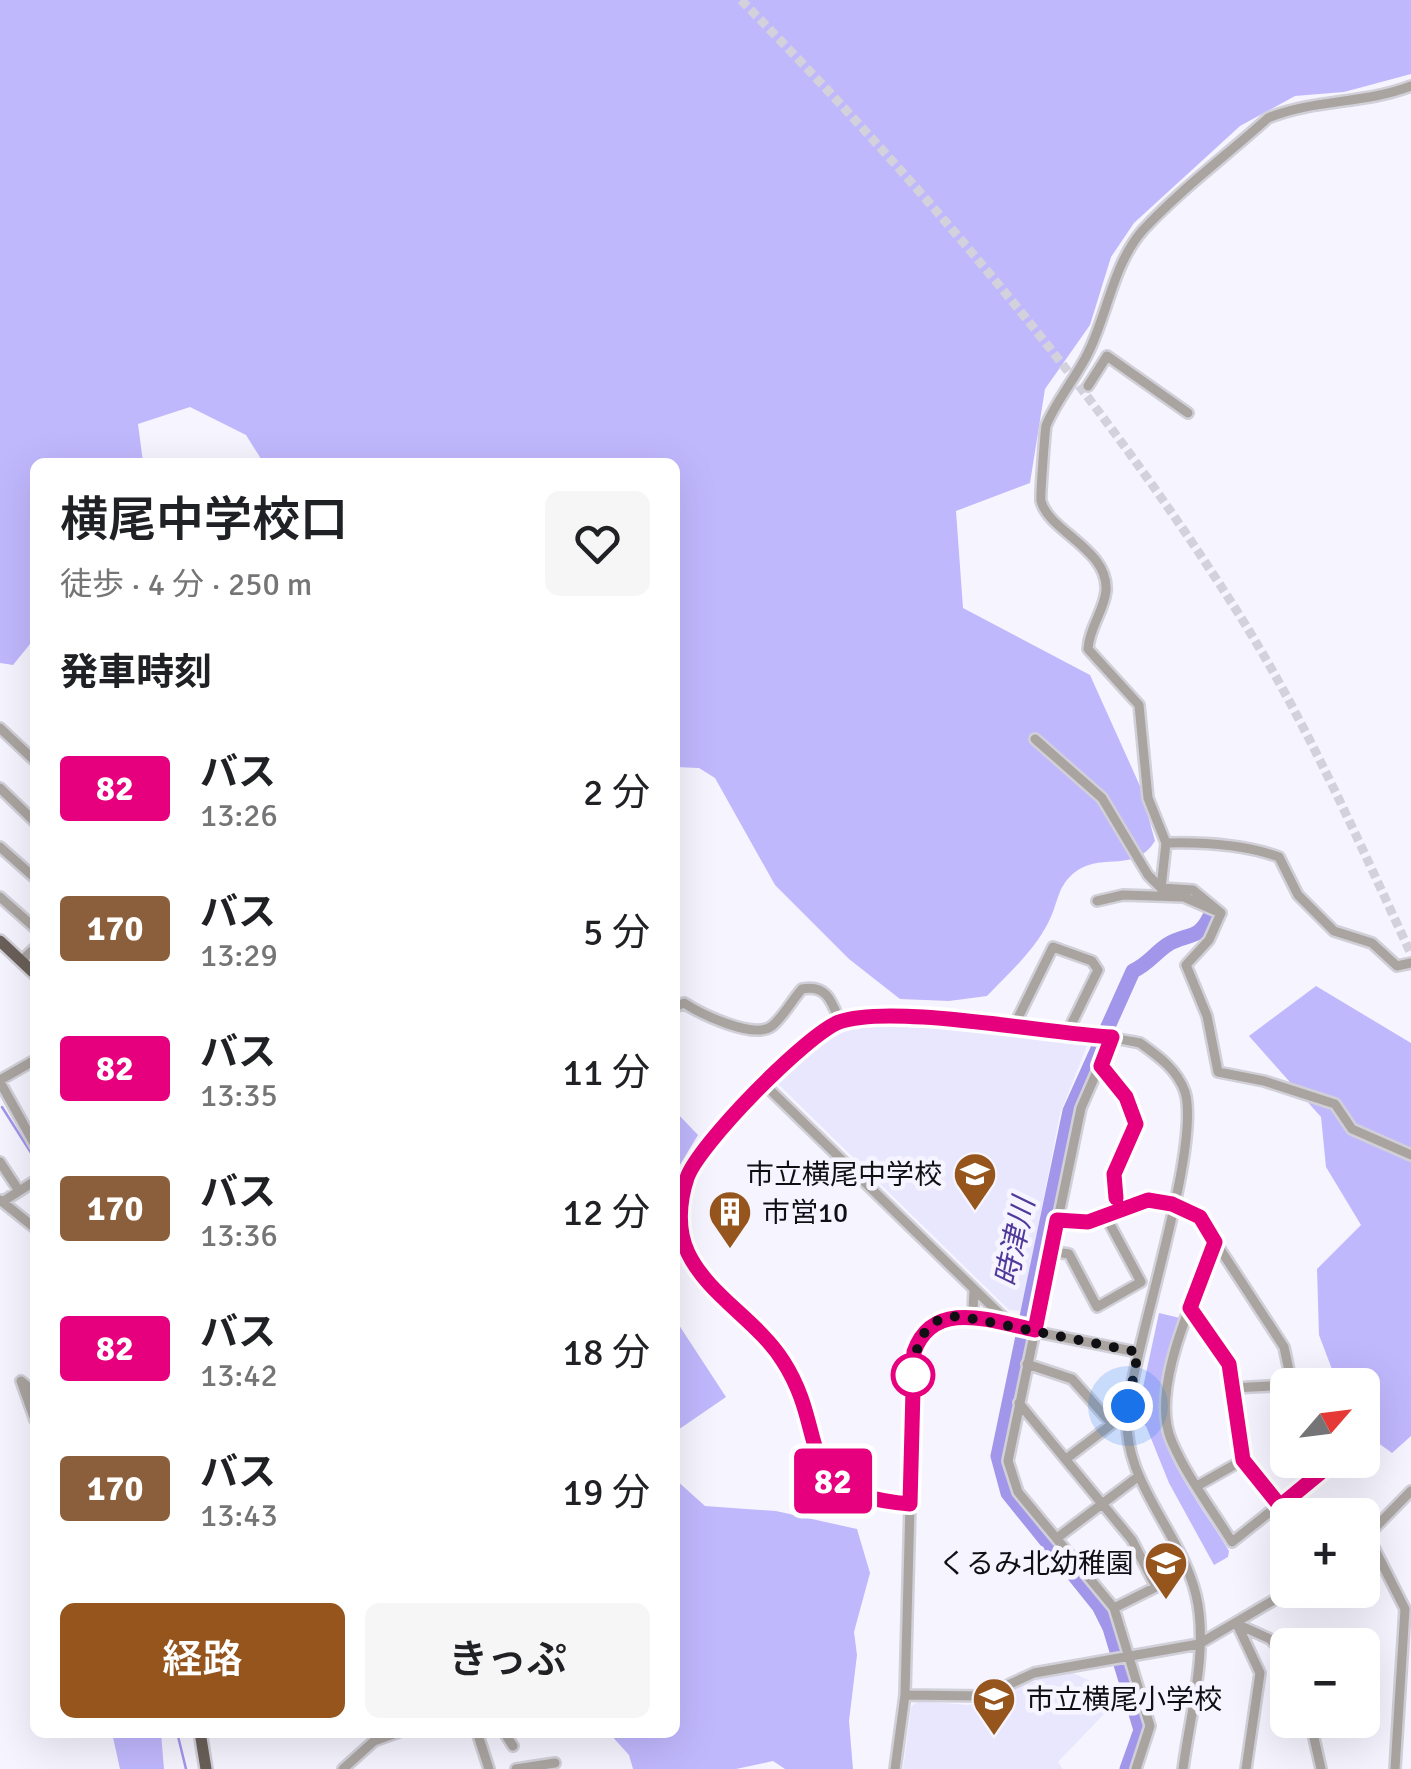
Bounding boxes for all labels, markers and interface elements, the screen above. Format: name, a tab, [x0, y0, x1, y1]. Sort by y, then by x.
text: 横尾中学校口	[60, 491, 348, 550]
button: heart	[545, 491, 650, 596]
text: 徒歩 · 4 分 · 250 m	[60, 565, 312, 604]
text: 発車時刻	[60, 649, 212, 696]
text: バス	[200, 749, 276, 796]
text: 82	[96, 767, 134, 810]
text: 2 分	[583, 769, 650, 816]
text: 13:26	[200, 796, 278, 835]
text: バス	[200, 889, 276, 936]
text: 170	[87, 907, 143, 950]
text: 5 分	[583, 909, 650, 956]
text: 13:29	[200, 936, 278, 975]
text: バス	[200, 1029, 276, 1076]
text: 82	[96, 1047, 134, 1090]
text: 11 分	[563, 1049, 650, 1096]
text: 13:35	[200, 1076, 278, 1115]
school or university icon: 市立横尾中学校	[952, 1151, 998, 1212]
place label: 市立横尾中学校	[746, 1158, 942, 1192]
text: バス	[200, 1169, 276, 1216]
text: 170	[87, 1187, 143, 1230]
text: 12 分	[563, 1189, 650, 1236]
building icon: 市営10	[707, 1189, 753, 1250]
water label: 時津川	[988, 1191, 1044, 1290]
place label: 市営10	[762, 1196, 848, 1230]
text: 13:36	[200, 1216, 278, 1255]
text: バス	[200, 1309, 276, 1356]
text: 82	[96, 1327, 134, 1370]
text: 18 分	[563, 1329, 650, 1376]
unlabelled marker	[892, 1354, 934, 1396]
text: 13:42	[200, 1356, 278, 1395]
north arrow	[1270, 1368, 1380, 1478]
map controls	[1270, 1368, 1380, 1738]
your location	[1103, 1381, 1153, 1431]
line badge: 82	[788, 1448, 878, 1514]
text: バス	[200, 1449, 276, 1496]
text: 82	[814, 1460, 852, 1503]
text: 170	[87, 1467, 143, 1510]
text: 19 分	[563, 1469, 650, 1516]
text: 13:43	[200, 1496, 278, 1535]
button: +	[1270, 1498, 1380, 1608]
school or university icon: くるみ北幼稚園	[1143, 1540, 1189, 1601]
place label: くるみ北幼稚園	[939, 1547, 1134, 1581]
button: 経路	[60, 1603, 345, 1718]
button: きっぷ	[365, 1603, 650, 1718]
button: −	[1270, 1628, 1380, 1738]
school or university icon: 市立横尾小学校	[971, 1676, 1017, 1737]
place label: 市立横尾小学校	[1026, 1683, 1222, 1717]

